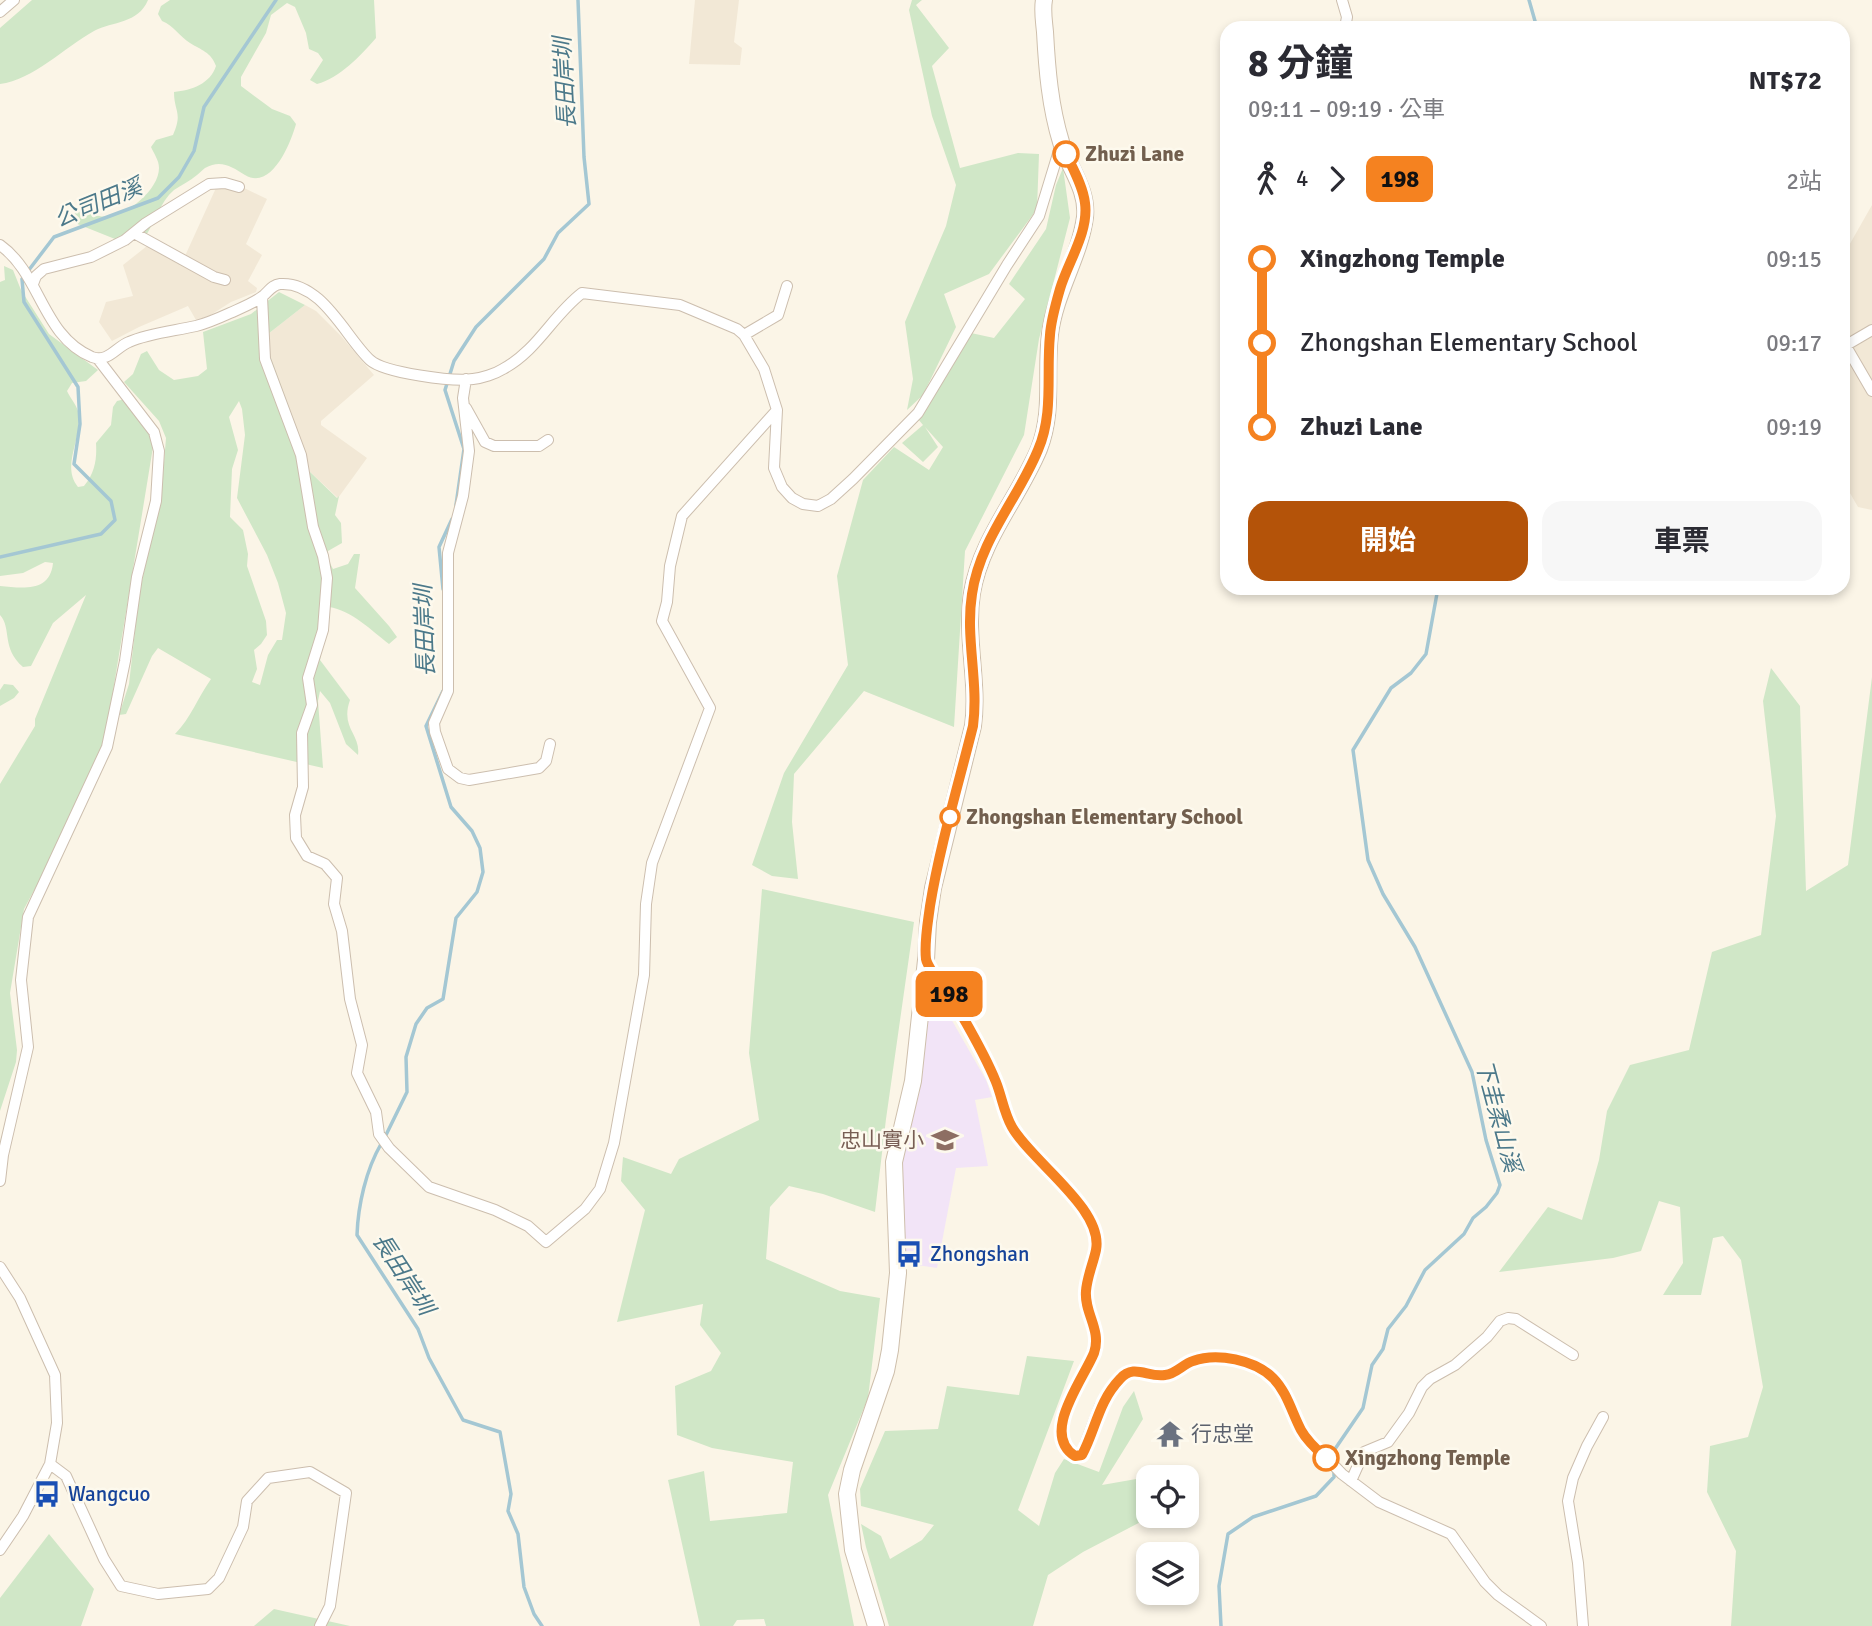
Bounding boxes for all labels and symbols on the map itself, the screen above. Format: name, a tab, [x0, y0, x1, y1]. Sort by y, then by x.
water label: 長田岸圳	[548, 33, 582, 130]
marker: Zhuzi Lane	[1053, 141, 1079, 167]
place label: Zhuzi Lane	[1085, 141, 1184, 167]
water label: 公司田溪	[50, 171, 149, 234]
water label: 長田岸圳	[409, 582, 441, 677]
place label: Zhongshan Elementary School	[966, 804, 1243, 830]
marker: Zhongshan Elementary School	[940, 807, 960, 827]
line badge: 198	[909, 971, 989, 1017]
water label: 下圭柔山溪	[1469, 1057, 1528, 1178]
school or university icon: 忠山實小	[930, 1125, 960, 1155]
place label: 忠山實小	[840, 1127, 924, 1153]
water label: 長田岸圳	[366, 1228, 442, 1323]
bus stop icon: Zhongshan	[894, 1239, 924, 1269]
place label: Zhongshan	[930, 1241, 1029, 1267]
temple icon: 行忠堂	[1155, 1419, 1185, 1449]
place label: 行忠堂	[1191, 1421, 1254, 1447]
marker: Xingzhong Temple	[1313, 1445, 1339, 1471]
place label: Xingzhong Temple	[1345, 1445, 1510, 1471]
bus stop icon: Wangcuo	[32, 1479, 62, 1509]
place label: Wangcuo	[68, 1481, 151, 1507]

